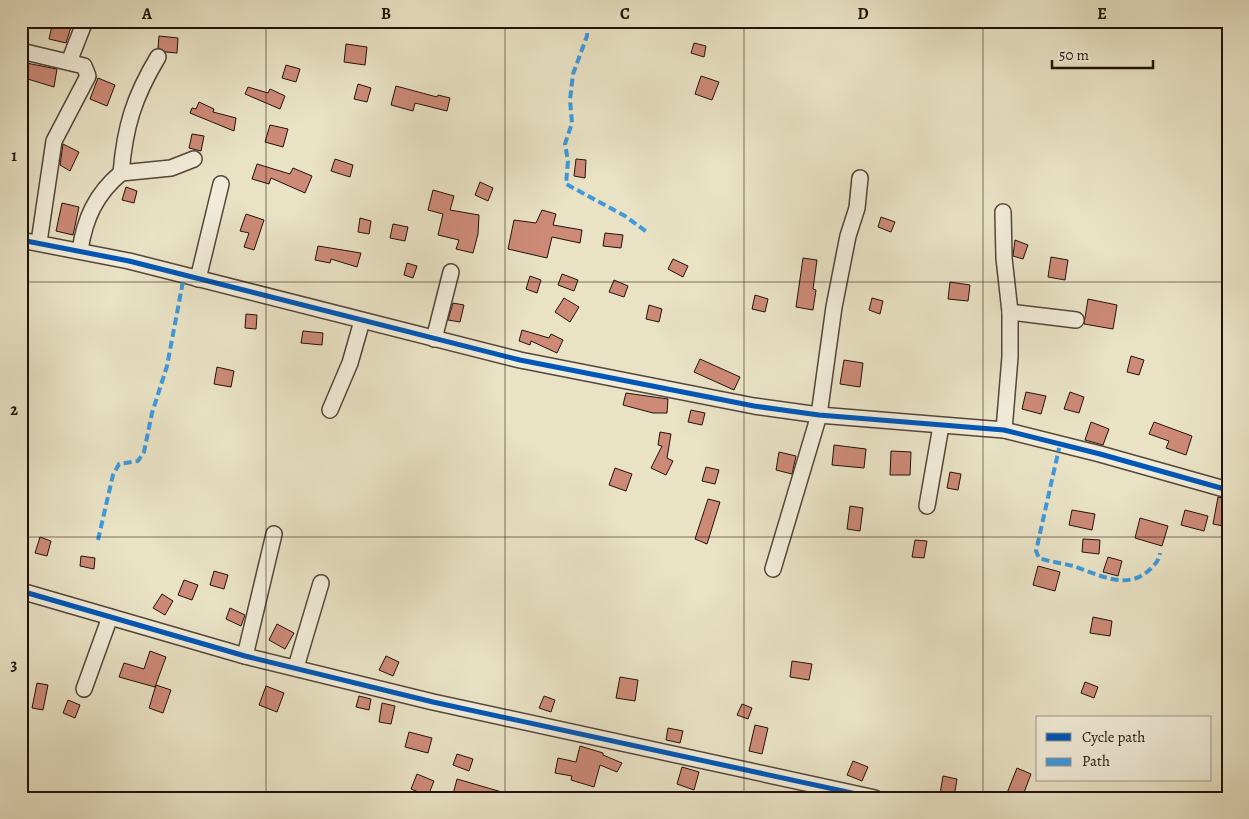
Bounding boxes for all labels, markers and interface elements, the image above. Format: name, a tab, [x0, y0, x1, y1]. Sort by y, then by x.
text: A	[141, 3, 153, 25]
text: B	[381, 3, 391, 25]
text: C	[620, 3, 630, 25]
text: D	[857, 3, 869, 25]
text: E	[1097, 3, 1107, 25]
scale bar	[1052, 38, 1153, 70]
text: 50 m	[1059, 45, 1089, 65]
text: 1	[11, 145, 17, 167]
text: 2	[10, 399, 18, 421]
text: 3	[11, 654, 18, 676]
legend	[1036, 716, 1212, 782]
text: Cycle path	[1082, 727, 1145, 747]
text: Path	[1082, 751, 1110, 771]

